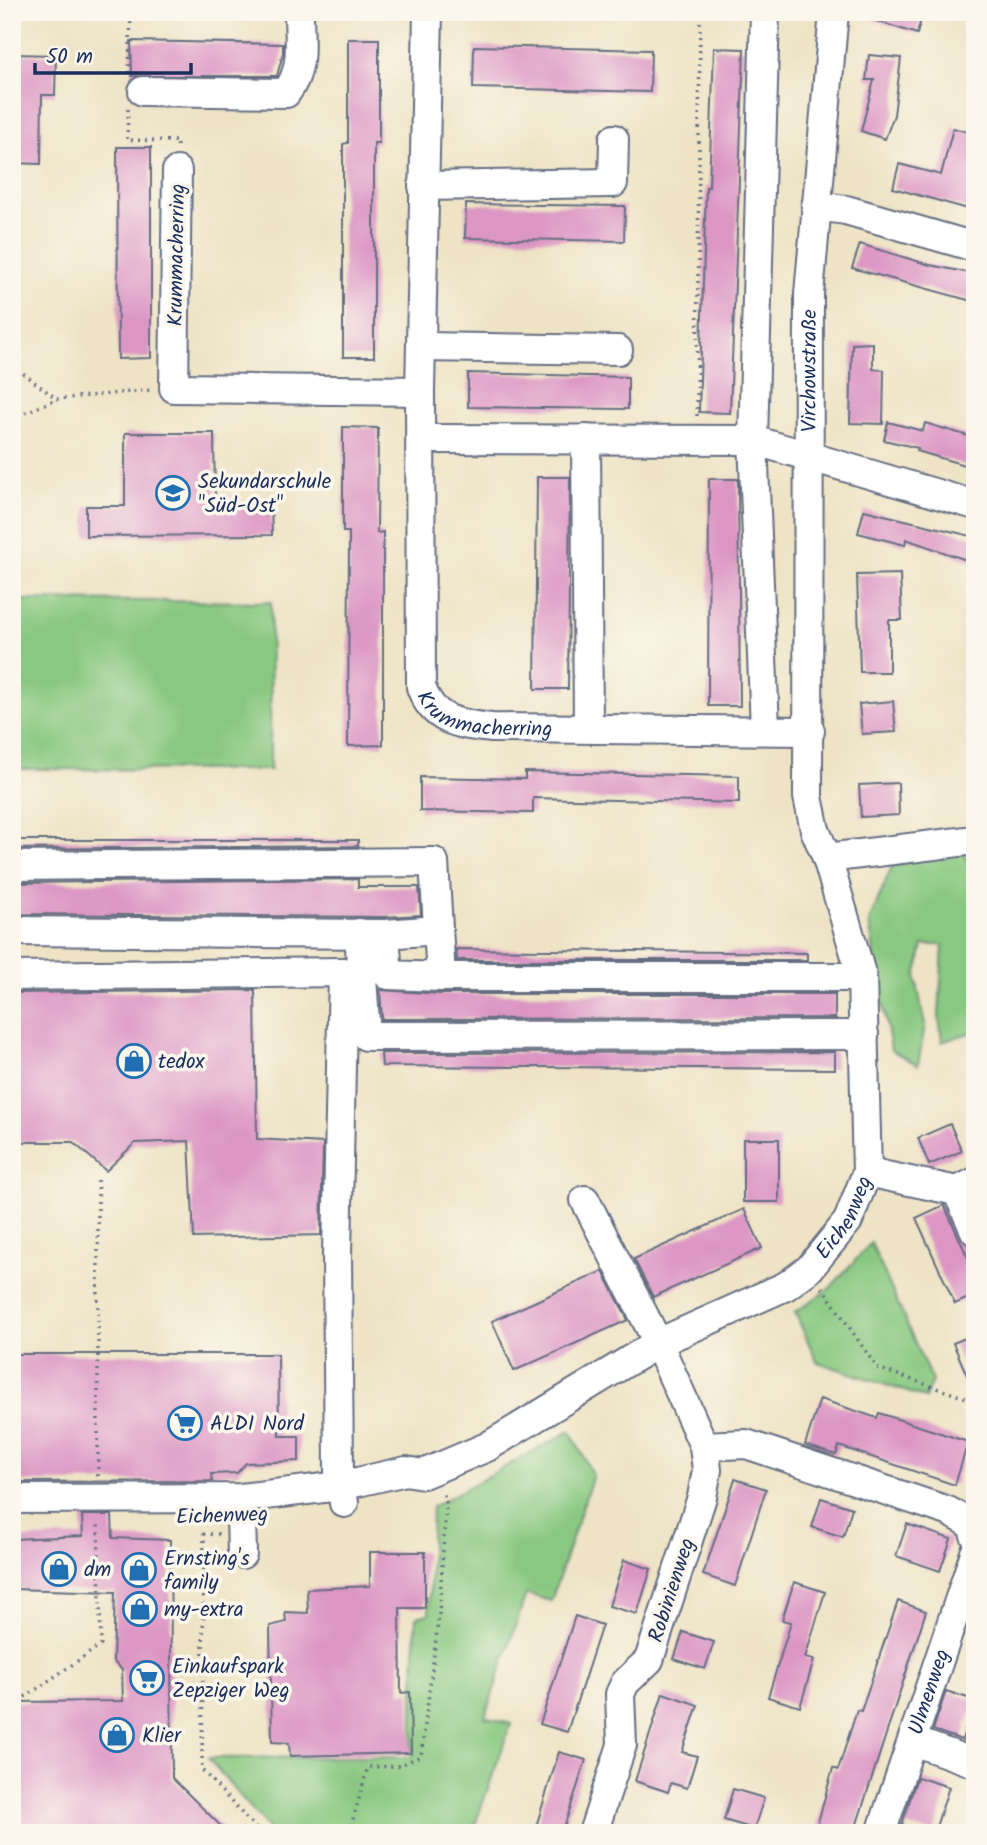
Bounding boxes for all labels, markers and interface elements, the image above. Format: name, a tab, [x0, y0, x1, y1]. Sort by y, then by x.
scale bar	[35, 32, 191, 76]
text: 50 m	[46, 41, 93, 74]
street label: Krummacherring	[160, 183, 195, 327]
street label: Virchowstraße	[794, 309, 827, 432]
place label: Sekundarschule "Süd-Ost"	[198, 466, 332, 523]
school or university icon: Sekundarschule "Süd-Ost"	[154, 474, 192, 512]
street label: Krummacherring	[407, 685, 552, 747]
shop icon: tedox	[115, 1042, 153, 1080]
place label: tedox	[158, 1046, 206, 1079]
street label: Eichenweg	[808, 1172, 882, 1267]
supermarket icon: ALDI Nord	[166, 1404, 204, 1442]
place label: ALDI Nord	[210, 1408, 304, 1441]
street label: Eichenweg	[175, 1498, 269, 1535]
street label: Robinienweg	[640, 1534, 705, 1647]
place label: Ernsting's family	[164, 1543, 250, 1600]
shop icon: dm	[40, 1550, 78, 1588]
shop icon: Ernsting's family	[120, 1551, 158, 1589]
place label: dm	[84, 1554, 111, 1587]
shop icon: my-extra	[121, 1590, 159, 1628]
place label: my-extra	[164, 1594, 244, 1627]
street label: Ulmenweg	[900, 1645, 960, 1740]
place label: Einkaufspark Zepziger Weg	[172, 1651, 289, 1708]
supermarket icon: Einkaufspark Zepziger Weg	[128, 1659, 166, 1697]
shop icon: Klier	[98, 1716, 136, 1754]
place label: Klier	[142, 1720, 182, 1753]

